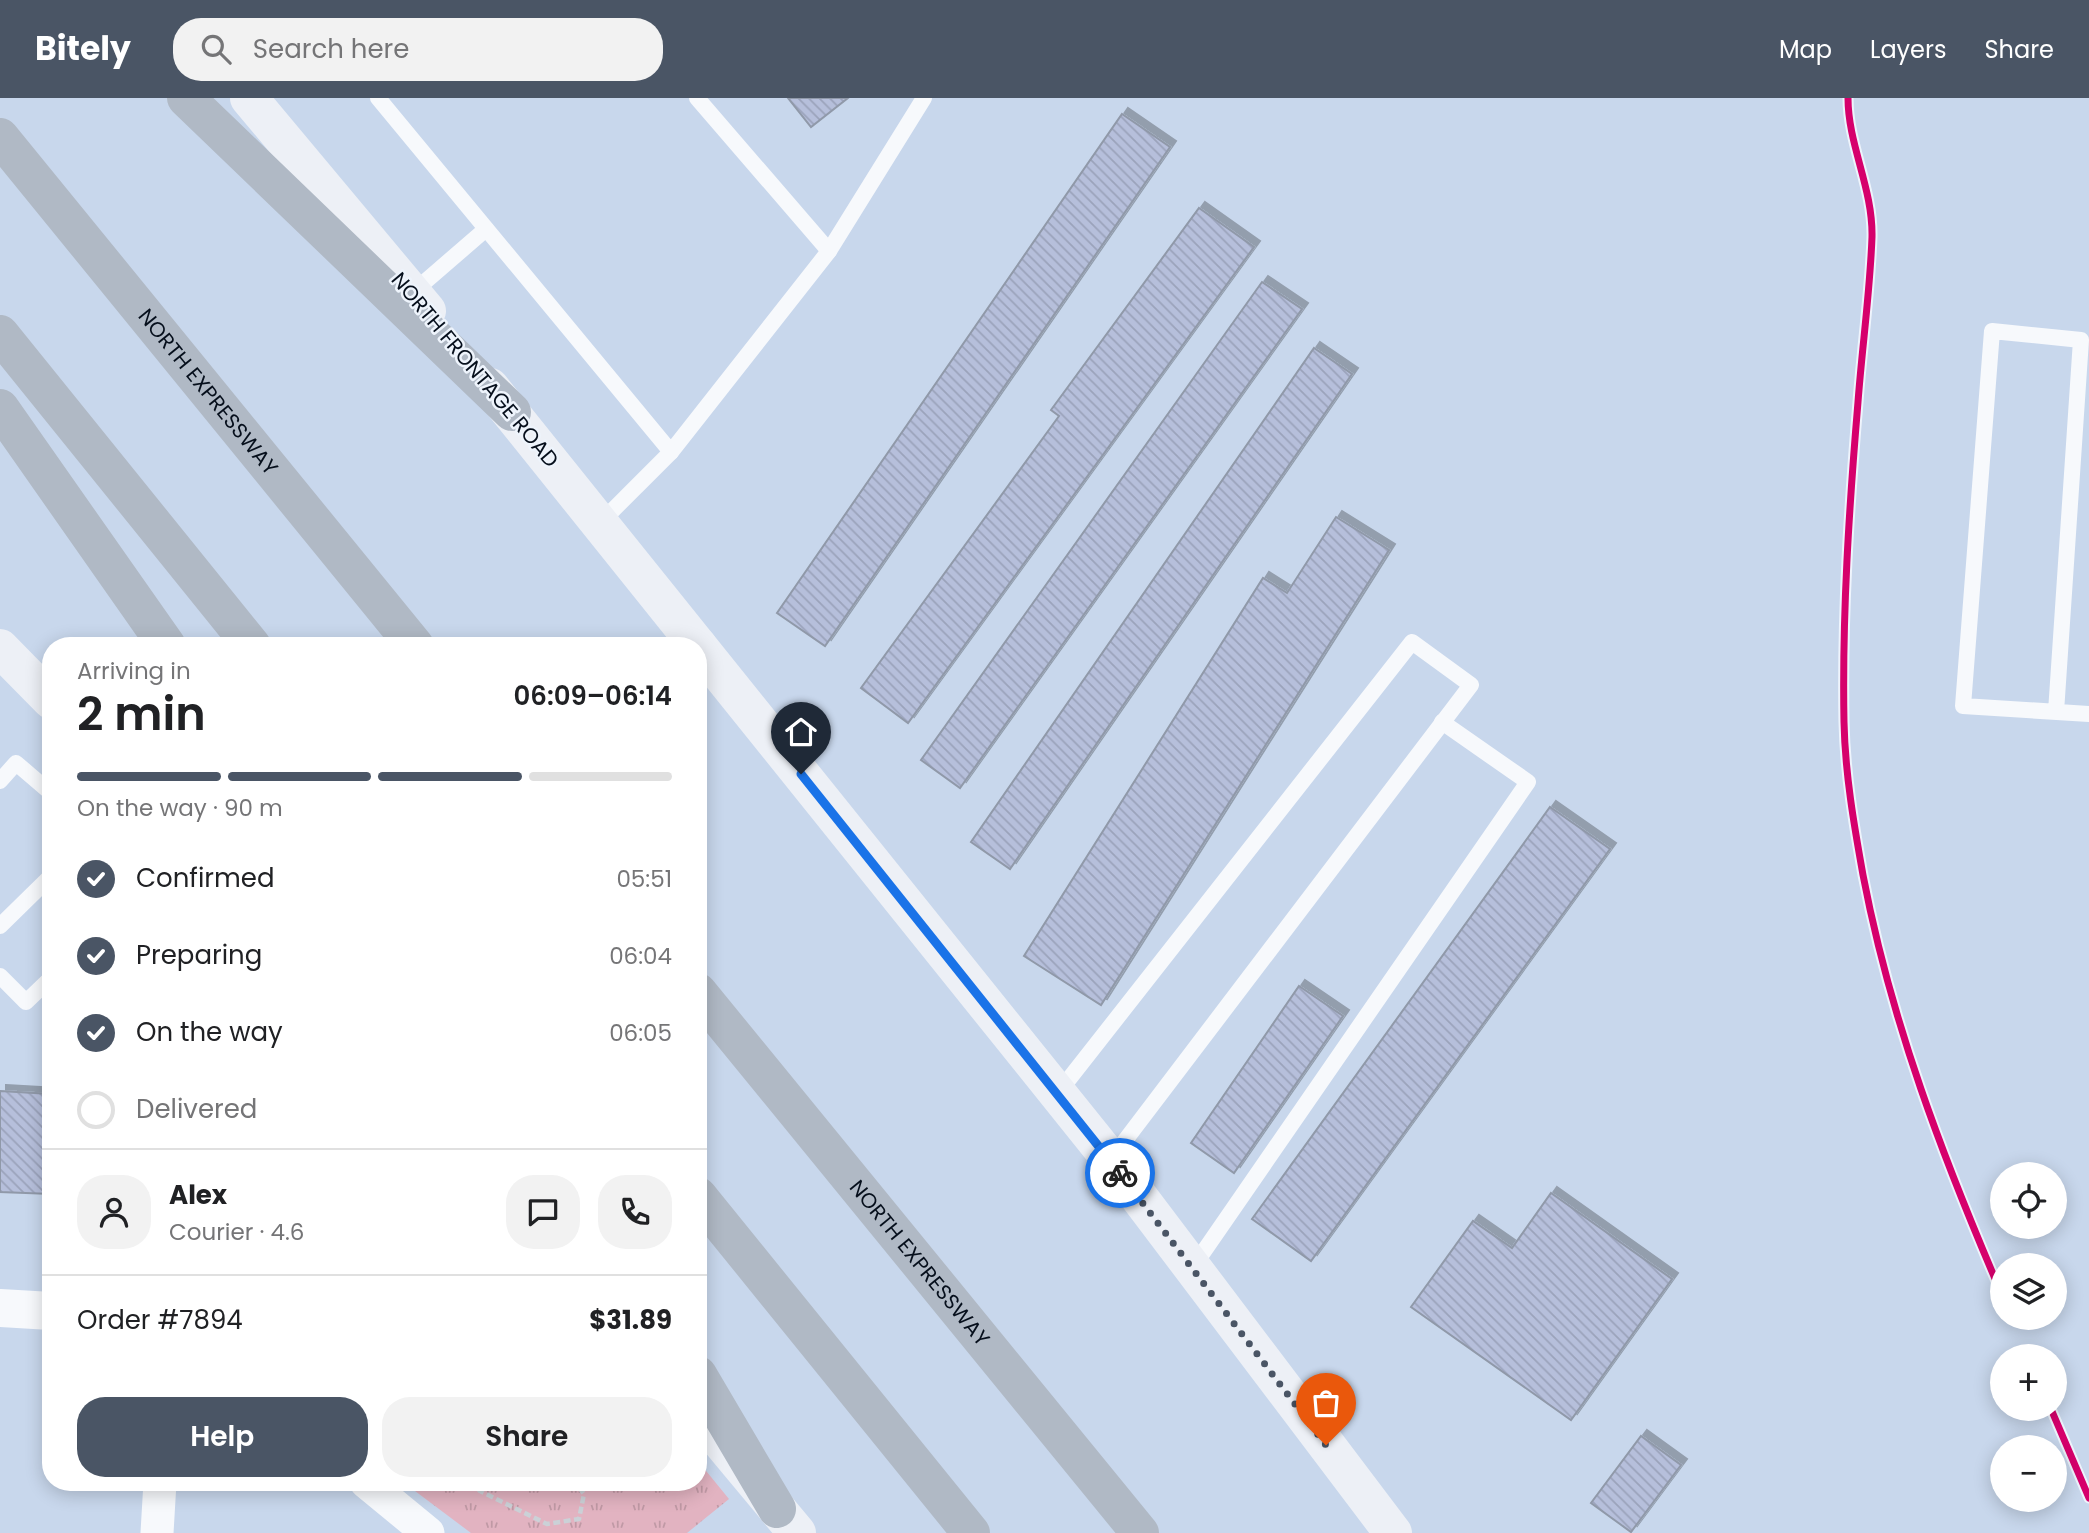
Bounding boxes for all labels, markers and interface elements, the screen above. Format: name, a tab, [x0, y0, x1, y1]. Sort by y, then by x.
search box	[173, 18, 663, 81]
text: Bitely	[35, 25, 131, 72]
icon: search	[197, 30, 235, 68]
text: Search here	[253, 31, 409, 67]
text: Map	[1779, 33, 1832, 66]
text: Layers	[1870, 33, 1946, 66]
text: Share	[1984, 33, 2054, 66]
street label: NORTH FRONTAGE ROAD	[385, 266, 566, 473]
street label: NORTH EXPRESSWAY	[132, 302, 285, 481]
text: Arriving in	[77, 655, 191, 687]
text: 06:09–06:14	[514, 678, 672, 714]
text: 2 min	[77, 682, 206, 746]
pin	[771, 702, 831, 774]
icon: home	[782, 713, 820, 751]
text: On the way · 90 m	[77, 792, 283, 824]
icon: check	[77, 860, 115, 898]
text: Confirmed	[136, 860, 274, 896]
text: 05:51	[616, 863, 672, 895]
icon: check	[77, 937, 115, 975]
text: Preparing	[136, 937, 262, 973]
text: 06:04	[609, 940, 672, 972]
icon: check	[77, 1014, 115, 1052]
text: On the way	[136, 1014, 283, 1050]
text: 06:05	[609, 1017, 672, 1049]
text: Delivered	[136, 1091, 257, 1127]
courier	[1085, 1138, 1155, 1208]
icon: bike	[1101, 1154, 1139, 1192]
map controls	[1990, 1162, 2067, 1512]
button: locate	[1990, 1162, 2067, 1239]
street label: NORTH EXPRESSWAY	[843, 1174, 996, 1352]
button: person	[77, 1175, 151, 1249]
button: chat	[506, 1175, 580, 1249]
button: phone	[598, 1175, 672, 1249]
text: Alex	[169, 1177, 227, 1213]
text: Courier · 4.6	[169, 1216, 304, 1248]
button: layers	[1990, 1253, 2067, 1330]
text: Order #7894	[77, 1302, 243, 1338]
text: $31.89	[589, 1302, 672, 1338]
button: +	[1990, 1344, 2067, 1421]
pin	[1296, 1373, 1356, 1445]
icon: bag	[1307, 1384, 1345, 1422]
button: Help	[77, 1397, 368, 1477]
button: Share	[382, 1397, 672, 1477]
button: −	[1990, 1435, 2067, 1512]

